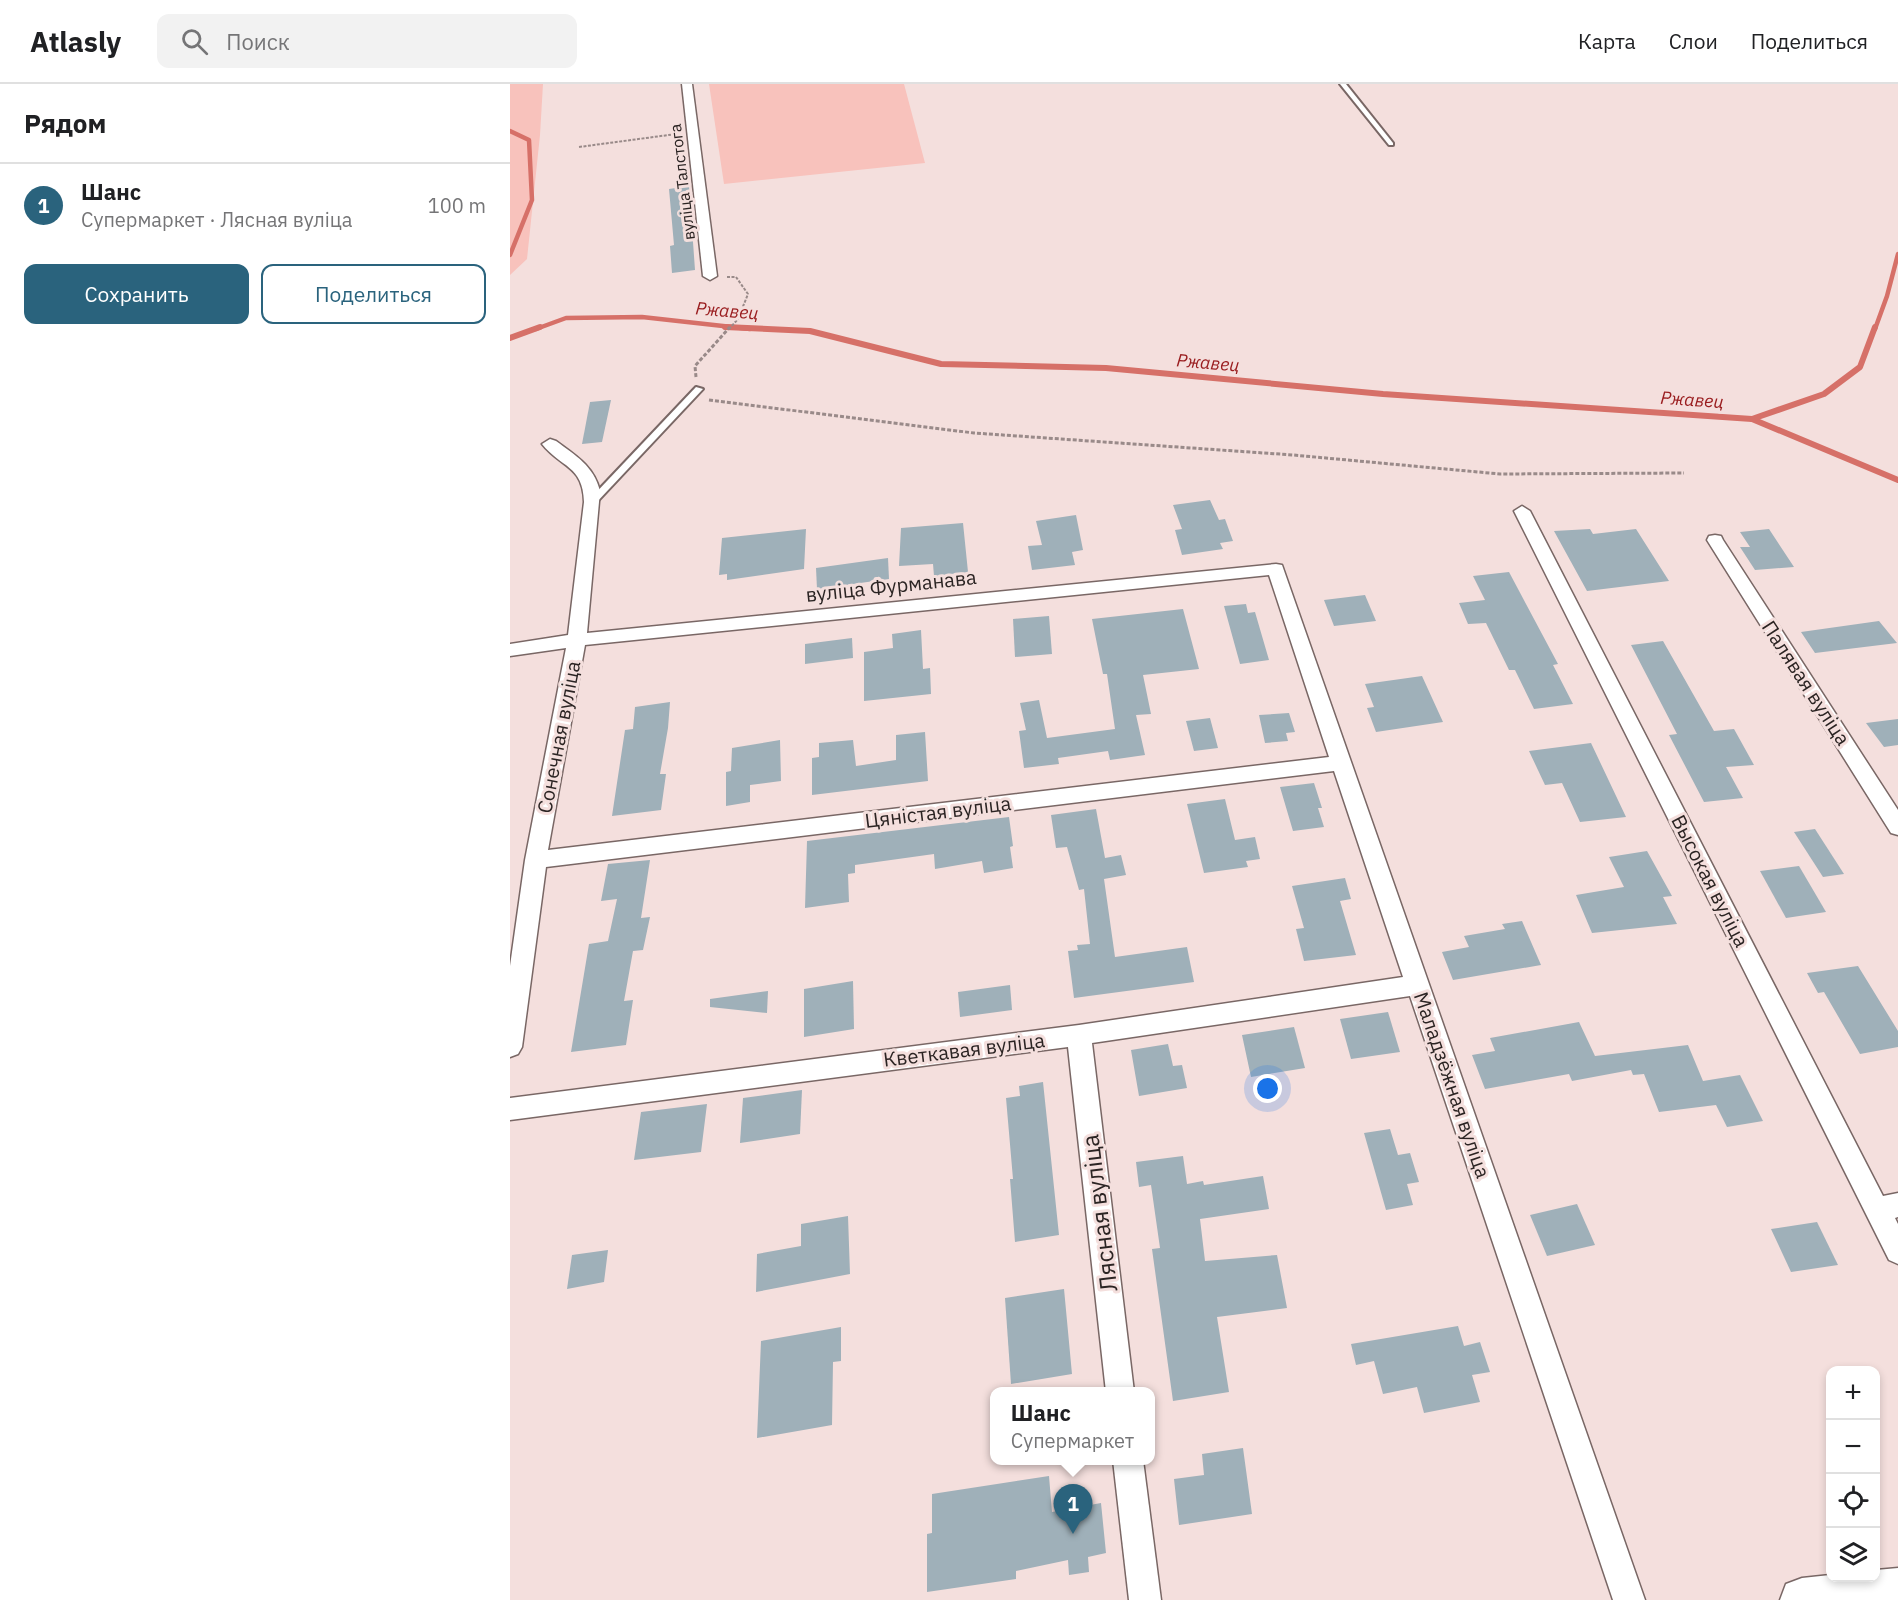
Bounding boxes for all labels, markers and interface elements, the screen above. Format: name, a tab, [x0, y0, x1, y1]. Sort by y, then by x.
search box	[157, 14, 577, 68]
text: Atlasly	[30, 23, 121, 60]
icon: search	[178, 25, 211, 58]
text: Поиск	[226, 27, 290, 56]
text: Карта	[1578, 27, 1636, 55]
text: Слои	[1669, 27, 1718, 55]
text: Поделиться	[1751, 27, 1868, 55]
text: Рядом	[24, 106, 106, 140]
street label: вуліца Талстога	[665, 122, 699, 241]
text: Шанс	[81, 177, 141, 206]
text: 1	[38, 192, 50, 219]
text: 100 m	[428, 192, 486, 219]
text: Супермаркет · Лясная вуліца	[81, 206, 352, 233]
button: Сохранить	[24, 264, 249, 324]
button: Поделиться	[261, 264, 486, 324]
water label: Ржавец	[694, 296, 760, 325]
water label: Ржавец	[1175, 348, 1241, 377]
water label: Ржавец	[1660, 386, 1724, 413]
street label: вуліца Фурманава	[804, 563, 978, 608]
street label: Палявая вуліца	[1756, 615, 1857, 751]
street label: Сонечная вуліца	[531, 658, 587, 815]
street label: Цяністая вуліца	[863, 789, 1013, 834]
street label: Высокая вуліца	[1665, 810, 1756, 952]
street label: Маладзёжная вуліца	[1408, 988, 1497, 1182]
street label: Кветкавая вуліца	[882, 1026, 1047, 1073]
your location	[1253, 1074, 1282, 1103]
street label: Лясная вуліца	[1073, 1132, 1125, 1294]
map controls	[1826, 1366, 1880, 1582]
button: +	[1826, 1366, 1880, 1420]
popup	[990, 1387, 1155, 1465]
text: Шанс	[1011, 1398, 1071, 1427]
button: −	[1826, 1420, 1880, 1474]
text: Супермаркет	[1011, 1427, 1134, 1454]
button: locate	[1826, 1474, 1880, 1528]
pin: 1	[1054, 1484, 1092, 1534]
button: layers	[1826, 1528, 1880, 1582]

